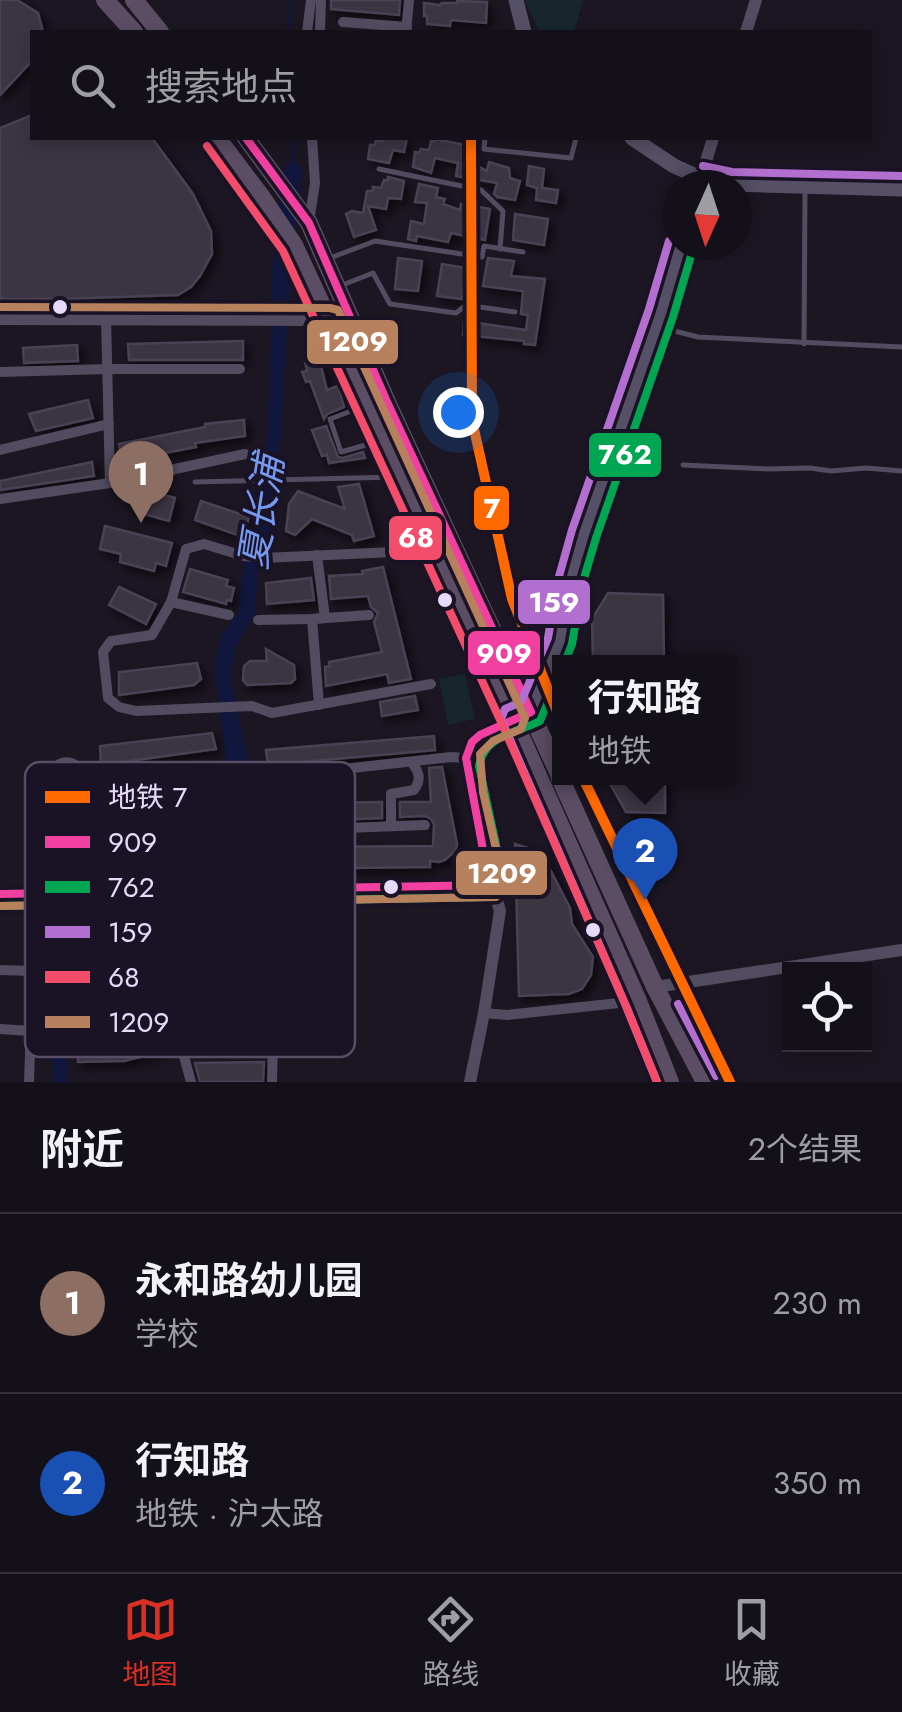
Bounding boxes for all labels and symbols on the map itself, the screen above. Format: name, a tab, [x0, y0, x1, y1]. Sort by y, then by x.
north arrow	[662, 170, 752, 260]
unlabelled marker	[50, 297, 70, 317]
line badge: 1209	[305, 318, 400, 366]
text: 1209	[318, 321, 388, 362]
your location	[433, 387, 484, 438]
line badge: 762	[587, 431, 663, 479]
text: 762	[598, 434, 652, 475]
pin: 1	[108, 440, 174, 523]
water label: 夏长浦	[225, 445, 298, 573]
line badge: 7	[472, 484, 511, 532]
text: 7	[484, 488, 501, 529]
line badge: 68	[387, 514, 444, 562]
text: 68	[398, 517, 434, 558]
line badge: 159	[516, 578, 592, 626]
text: 159	[528, 582, 580, 623]
unlabelled marker	[435, 590, 455, 610]
line badge: 909	[466, 629, 542, 677]
text: 909	[476, 633, 532, 674]
legend	[25, 762, 355, 1057]
text: 地铁 7	[108, 777, 187, 818]
pin: 2	[612, 818, 678, 900]
text: 909	[108, 822, 157, 863]
line badge: 1209	[454, 849, 549, 897]
text: 1209	[467, 853, 537, 894]
text: 762	[108, 867, 155, 908]
unlabelled marker	[381, 877, 401, 897]
text: 159	[108, 912, 153, 953]
unlabelled marker	[583, 920, 603, 940]
text: 68	[108, 957, 139, 998]
text: 1209	[108, 1002, 169, 1043]

